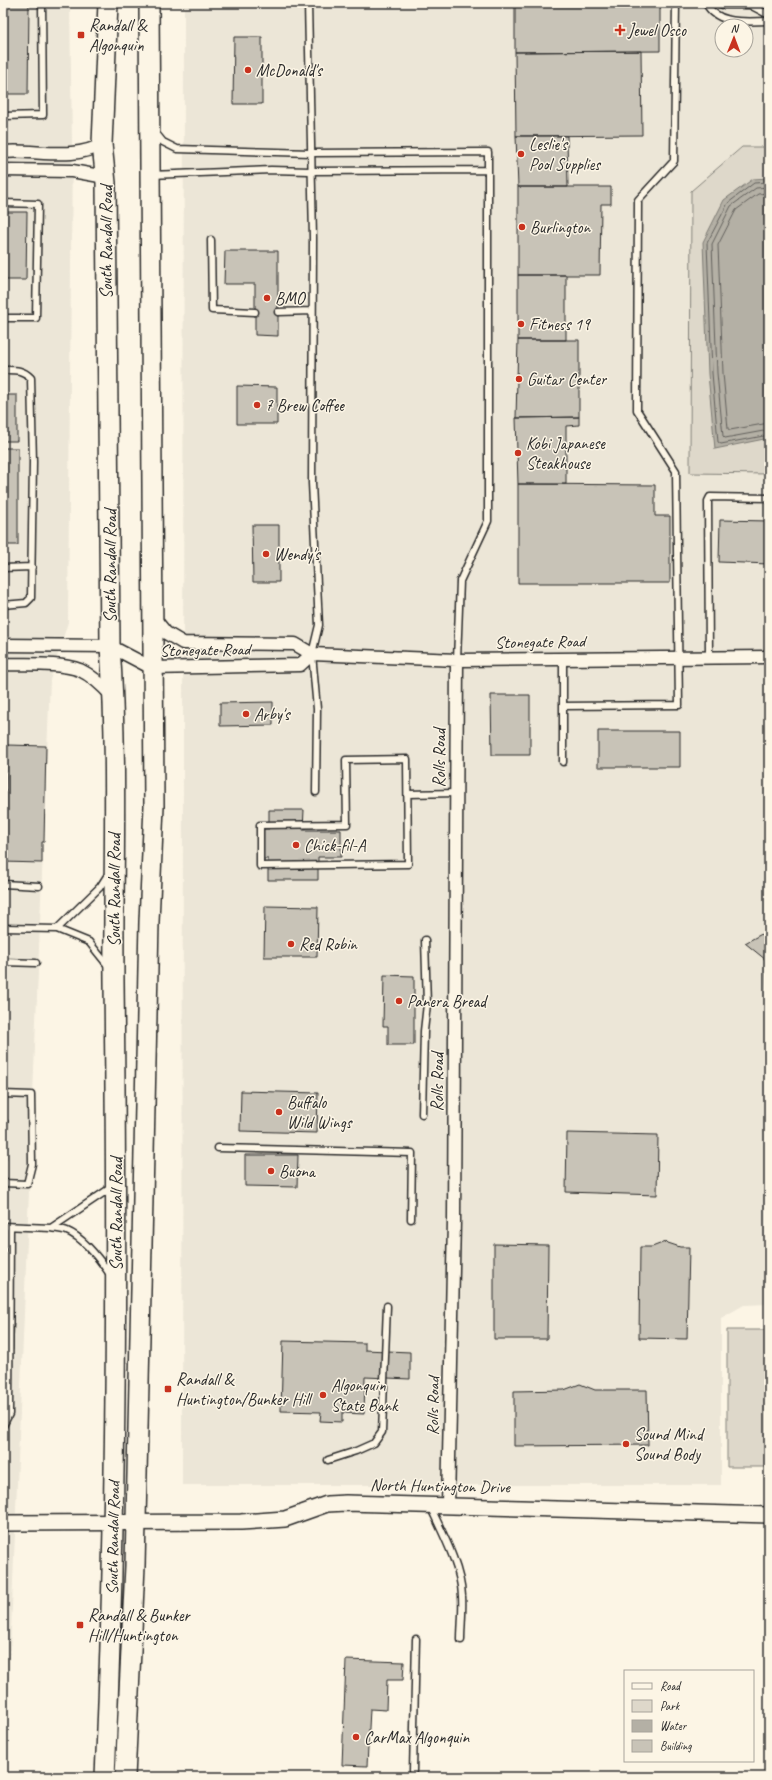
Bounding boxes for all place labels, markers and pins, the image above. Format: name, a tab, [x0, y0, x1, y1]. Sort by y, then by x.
place label: Randall & Algonquin	[89, 15, 148, 56]
place label: Jewel Osco	[627, 20, 687, 41]
marker: Jewel Osco	[615, 25, 625, 35]
marker: Randall & Algonquin	[76, 30, 86, 40]
place label: McDonald's	[256, 60, 324, 81]
marker: McDonald's	[243, 65, 253, 75]
place label: Leslie's Pool Supplies	[529, 134, 601, 175]
marker: Leslie's Pool Supplies	[516, 149, 526, 159]
place label: Burlington	[530, 217, 592, 238]
marker: Burlington	[517, 222, 527, 232]
place label: BMO	[275, 288, 307, 309]
marker: BMO	[262, 293, 272, 303]
place label: Fitness 19	[529, 314, 591, 335]
marker: Fitness 19	[516, 319, 526, 329]
place label: Guitar Center	[527, 369, 608, 390]
marker: Guitar Center	[514, 374, 524, 384]
place label: 7 Brew Coffee	[265, 395, 345, 416]
marker: 7 Brew Coffee	[252, 400, 262, 410]
place label: Kobi Japanese Steakhouse	[526, 433, 606, 474]
marker: Kobi Japanese Steakhouse	[513, 448, 523, 458]
place label: Wendy's	[274, 544, 322, 565]
marker: Wendy's	[261, 549, 271, 559]
place label: Arby's	[254, 704, 292, 725]
marker: Arby's	[241, 709, 251, 719]
place label: Chick-fil-A	[304, 835, 367, 856]
marker: Chick-fil-A	[291, 840, 301, 850]
place label: Red Robin	[299, 934, 358, 955]
marker: Red Robin	[286, 939, 296, 949]
place label: Panera Bread	[407, 991, 488, 1012]
marker: Panera Bread	[394, 996, 404, 1006]
place label: Buffalo Wild Wings	[287, 1092, 353, 1133]
marker: Buffalo Wild Wings	[274, 1107, 284, 1117]
place label: Buona	[279, 1161, 317, 1182]
marker: Buona	[266, 1166, 276, 1176]
place label: Randall & Huntington/Bunker Hill	[176, 1369, 313, 1410]
place label: Algonquin State Bank	[331, 1375, 399, 1416]
marker: Randall & Huntington/Bunker Hill	[163, 1384, 173, 1394]
marker: Algonquin State Bank	[318, 1390, 328, 1400]
place label: Sound Mind Sound Body	[634, 1424, 705, 1465]
marker: Sound Mind Sound Body	[621, 1439, 631, 1449]
place label: Randall & Bunker Hill/Huntington	[88, 1605, 192, 1646]
marker: Randall & Bunker Hill/Huntington	[75, 1620, 85, 1630]
place label: CarMax Algonquin	[364, 1727, 471, 1748]
marker: CarMax Algonquin	[351, 1732, 361, 1742]

